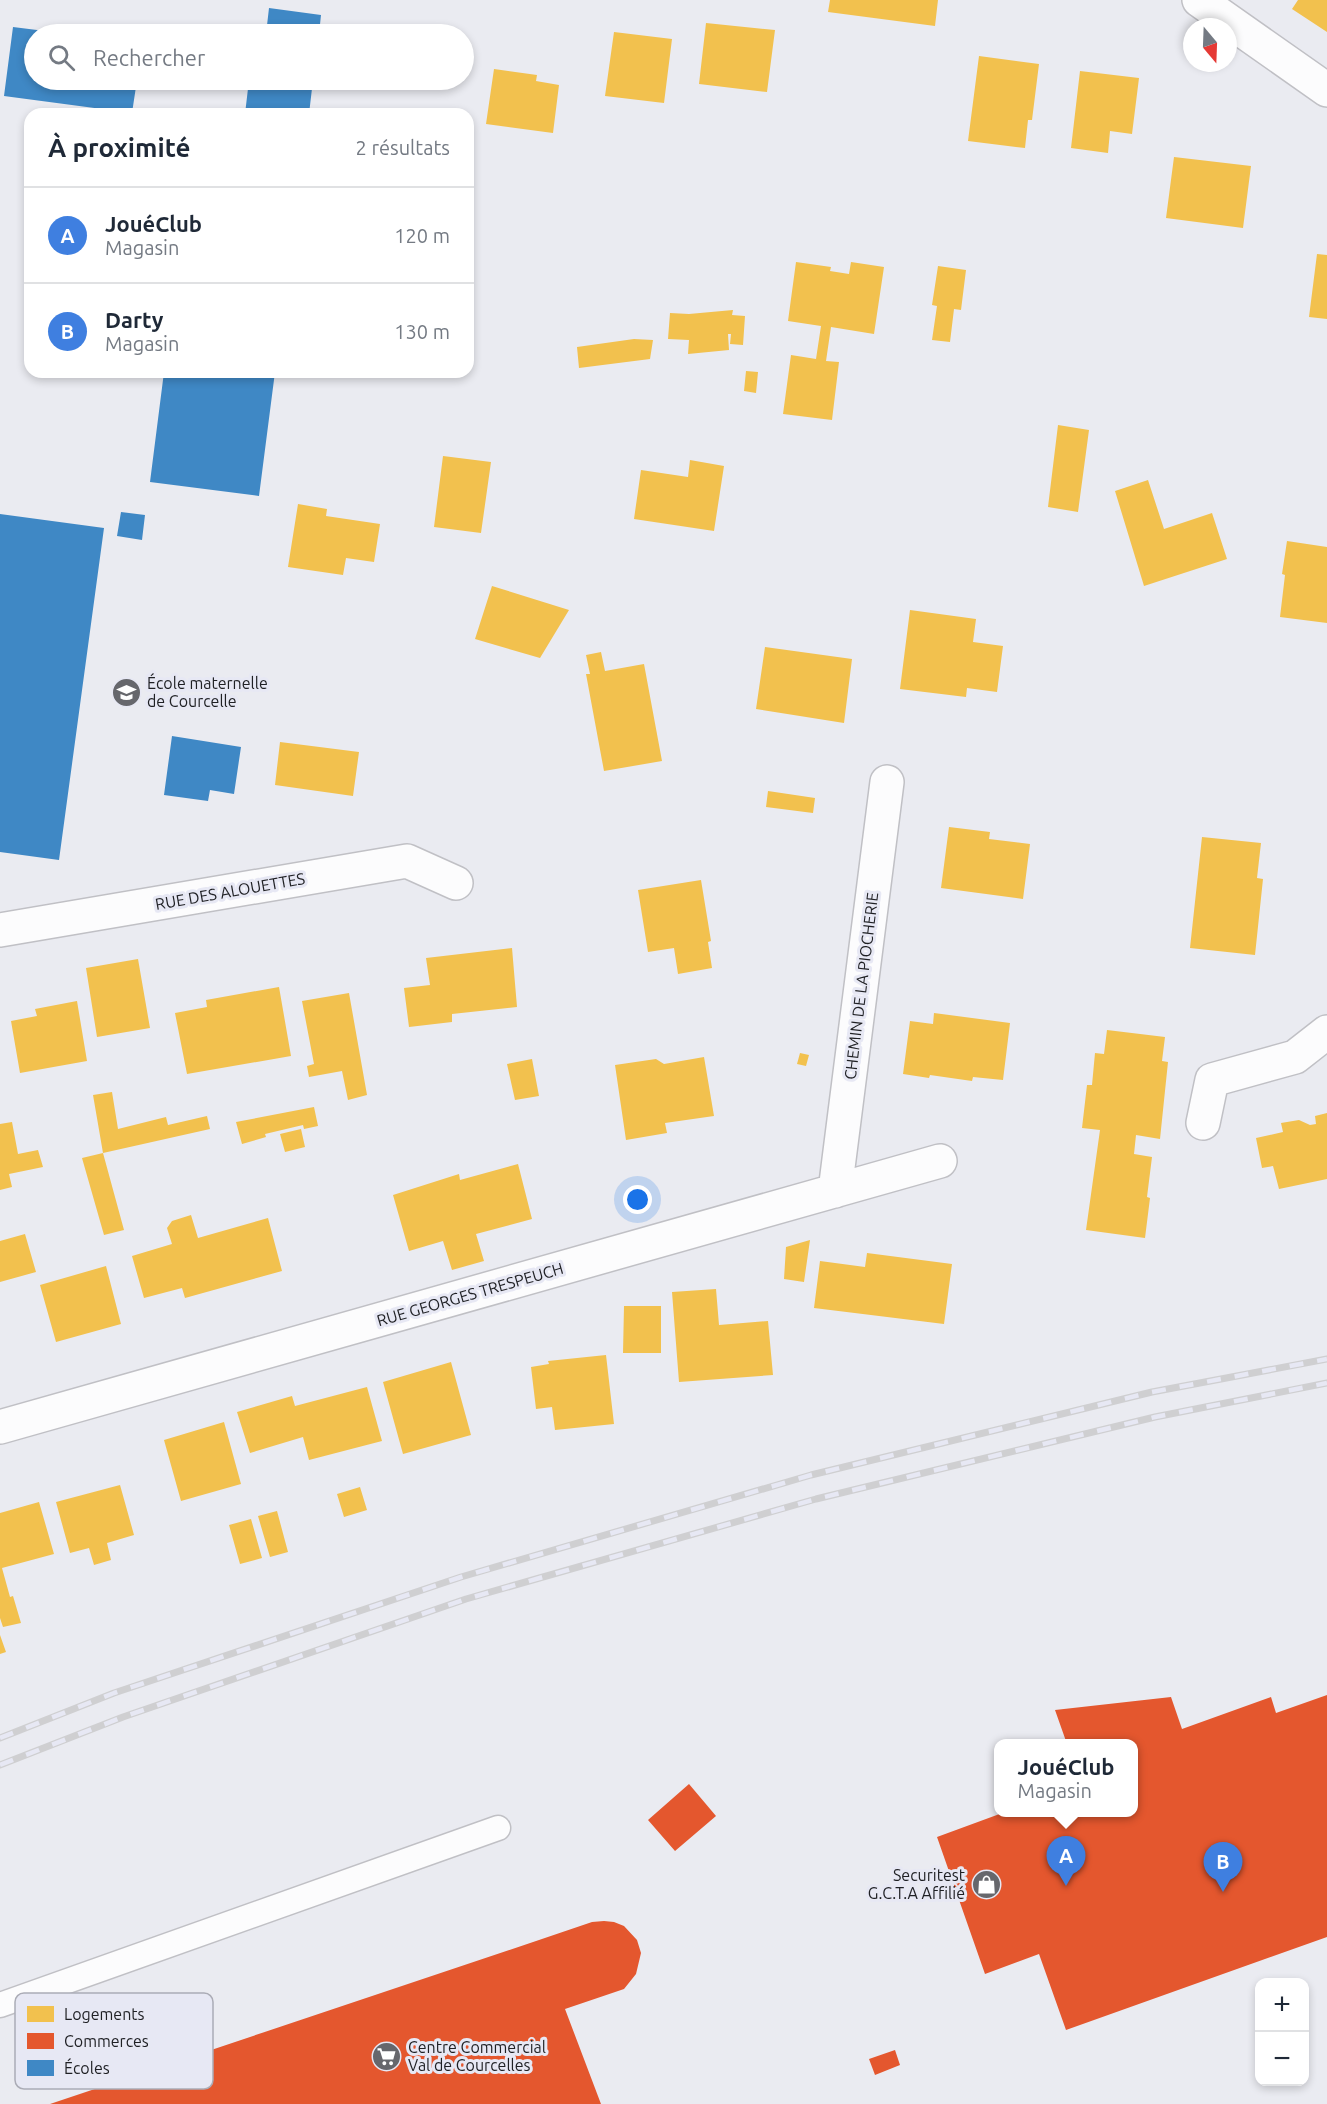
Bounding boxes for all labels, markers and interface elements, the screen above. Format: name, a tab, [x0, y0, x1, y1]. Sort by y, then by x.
north arrow	[1183, 18, 1237, 72]
search box	[24, 24, 474, 90]
icon: search	[45, 41, 78, 74]
text: Rechercher	[93, 45, 205, 70]
text: À proximité	[48, 133, 190, 162]
text: 2 résultats	[356, 136, 450, 159]
text: JouéClub	[105, 211, 202, 236]
text: A	[60, 224, 75, 247]
text: 120 m	[394, 224, 450, 247]
text: Magasin	[105, 236, 179, 259]
text: Darty	[105, 307, 163, 332]
text: B	[61, 320, 74, 343]
text: 130 m	[394, 320, 450, 343]
text: Magasin	[105, 332, 179, 355]
place label: École maternelle de Courcelle	[147, 672, 268, 710]
school or university icon: École maternelle de Courcelle	[110, 676, 142, 708]
street label: RUE DES ALOUETTES	[154, 869, 306, 913]
street label: CHEMIN DE LA PIOCHERIE	[841, 891, 881, 1081]
your location	[623, 1185, 652, 1214]
street label: RUE GEORGES TRESPEUCH	[375, 1259, 565, 1329]
popup	[994, 1739, 1138, 1817]
text: JouéClub	[1018, 1754, 1115, 1779]
text: Magasin	[1018, 1779, 1092, 1802]
pin: A	[1046, 1836, 1086, 1886]
pin: B	[1204, 1842, 1242, 1892]
place label: Securitest G.C.T.A Affilié	[868, 1866, 966, 1902]
shop icon: Securitest G.C.T.A Affilié	[970, 1868, 1002, 1900]
map controls	[1255, 1978, 1309, 2086]
button: +	[1255, 1978, 1309, 2032]
legend	[15, 1993, 213, 2089]
text: Logements	[64, 2005, 145, 2023]
text: Commerces	[64, 2032, 149, 2050]
button: −	[1255, 2032, 1309, 2086]
place label: Centre Commercial Val de Courcelles	[408, 2038, 546, 2074]
supermarket icon: Centre Commercial Val de Courcelles	[371, 2040, 403, 2072]
text: Écoles	[64, 2057, 110, 2077]

